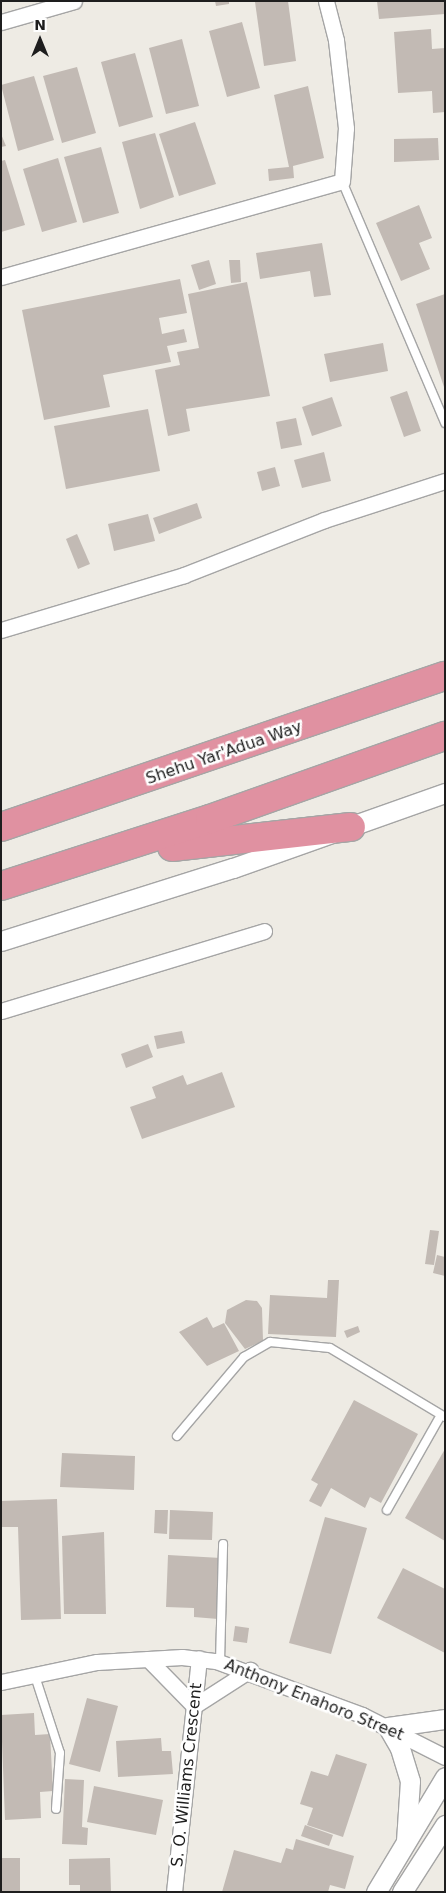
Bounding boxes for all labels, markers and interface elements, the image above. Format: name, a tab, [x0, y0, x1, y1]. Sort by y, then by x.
north arrow	[15, 15, 65, 65]
text: N	[34, 17, 46, 33]
street label: Shehu Yar'Adua Way	[143, 717, 305, 789]
street label: Anthony Enahoro Street	[222, 1655, 406, 1745]
street label: S. O. Williams Crescent	[168, 1682, 206, 1868]

